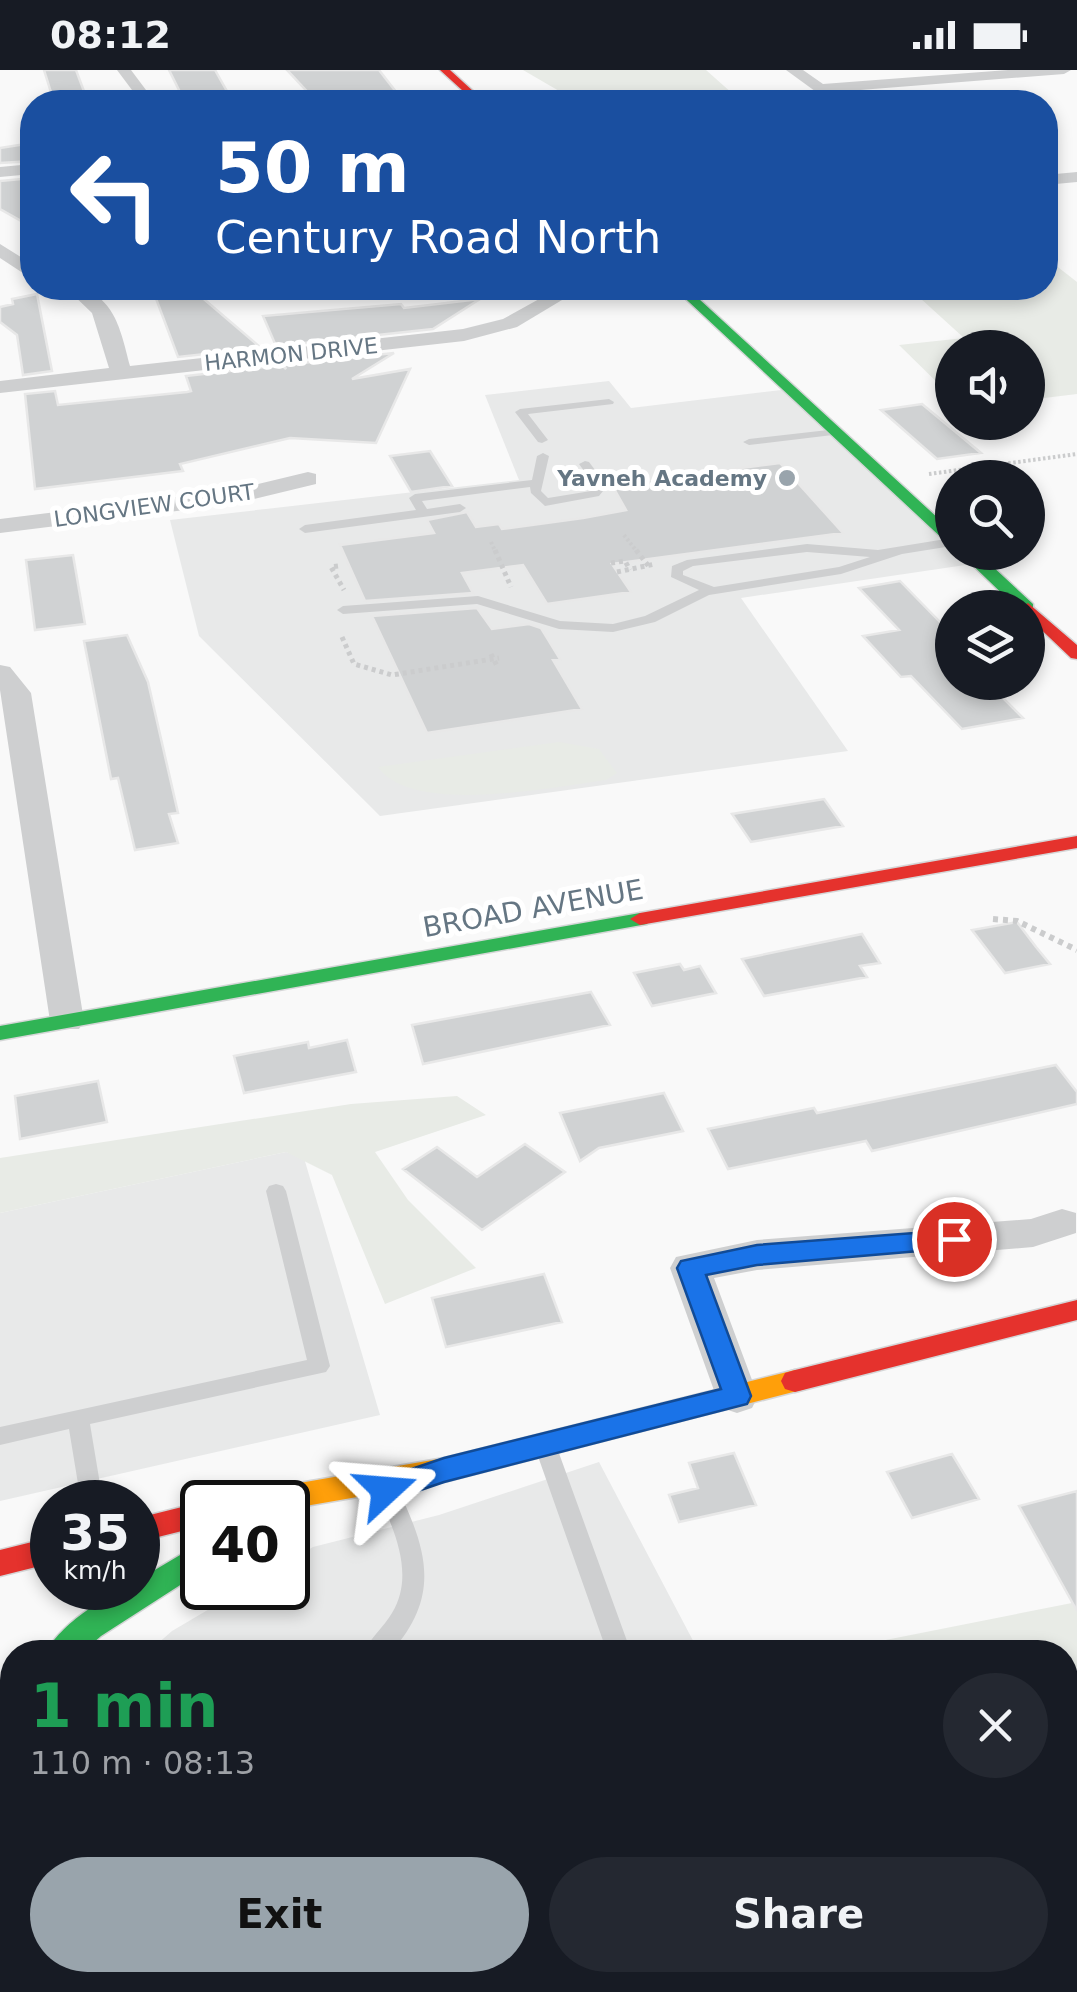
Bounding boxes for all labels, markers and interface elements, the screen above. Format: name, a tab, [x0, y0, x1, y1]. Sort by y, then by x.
text: 08:12	[50, 13, 171, 57]
text: 50 m	[215, 127, 410, 209]
icon: left	[50, 130, 180, 260]
text: Century Road North	[215, 211, 661, 264]
map controls	[935, 330, 1045, 700]
button: sound	[935, 330, 1045, 440]
street label: HARMON DRIVE	[203, 333, 379, 376]
button: search	[935, 460, 1045, 570]
place label: Yavneh Academy	[556, 466, 767, 491]
marker: Yavneh Academy	[776, 467, 798, 489]
street label: LONGVIEW COURT	[52, 479, 257, 532]
button: layers	[935, 590, 1045, 700]
street label: BROAD AVENUE	[420, 873, 646, 944]
pin	[912, 1197, 997, 1282]
icon: arrive	[927, 1212, 982, 1267]
position arrow	[334, 1438, 438, 1542]
speed limit sign: 40	[180, 1480, 310, 1610]
text: 35	[60, 1504, 130, 1562]
text: km/h	[63, 1556, 127, 1585]
text: 1 min	[30, 1671, 218, 1741]
button: close	[943, 1673, 1048, 1778]
text: 110 m · 08:13	[30, 1744, 255, 1782]
button: Exit	[30, 1857, 529, 1972]
button: Share	[549, 1857, 1048, 1972]

